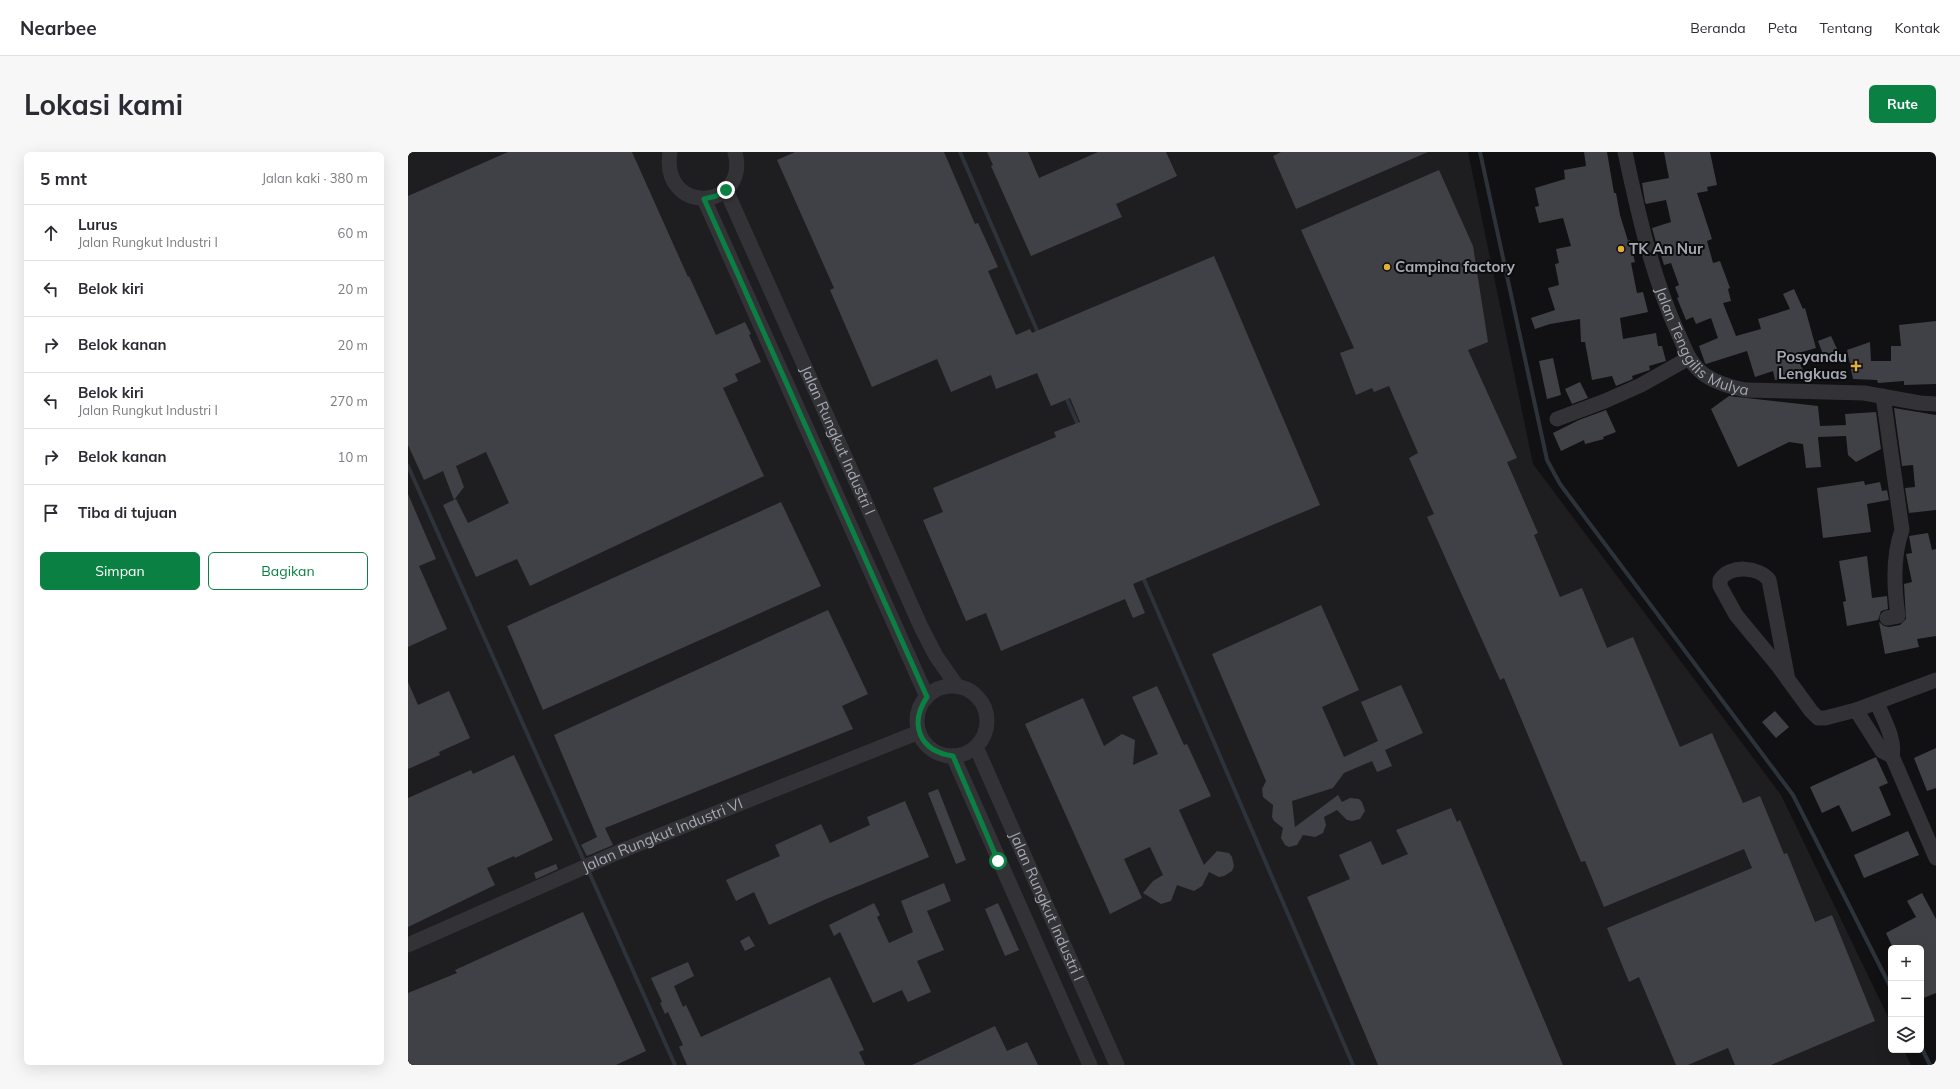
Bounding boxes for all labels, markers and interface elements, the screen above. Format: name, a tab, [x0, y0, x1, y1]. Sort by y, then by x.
text: Nearbee	[20, 16, 97, 40]
text: Beranda	[1690, 19, 1746, 37]
text: Peta	[1768, 19, 1797, 37]
text: Tentang	[1819, 19, 1873, 37]
text: Kontak	[1895, 19, 1940, 37]
button: Rute	[1869, 85, 1936, 123]
text: Lokasi kami	[24, 87, 183, 122]
text: 5 mnt	[40, 168, 87, 189]
text: Jalan kaki · 380 m	[262, 170, 368, 186]
route end	[717, 181, 735, 199]
text: Lurus	[78, 215, 118, 234]
icon: ahead	[40, 222, 62, 244]
text: 60 m	[338, 225, 368, 241]
text: Jalan Rungkut Industri I	[78, 234, 218, 250]
place label: TK An Nur	[1629, 239, 1703, 258]
marker: TK An Nur	[1616, 244, 1626, 254]
place label: Campina factory	[1395, 257, 1516, 276]
marker: Campina factory	[1382, 262, 1392, 272]
icon: left	[40, 278, 62, 300]
text: Belok kiri	[78, 279, 144, 298]
text: 20 m	[338, 281, 368, 297]
street label: Jalan Tenggilis Mulya	[1651, 284, 1750, 399]
icon: right	[40, 334, 62, 356]
text: Belok kanan	[78, 335, 167, 354]
text: 20 m	[338, 337, 368, 353]
place label: Posyandu Lengkuas	[1777, 347, 1847, 383]
marker: Posyandu Lengkuas	[1850, 360, 1862, 372]
street label: Jalan Rungkut Industri I	[797, 362, 880, 518]
text: Belok kiri	[78, 383, 144, 402]
icon: left	[40, 390, 62, 412]
text: 270 m	[330, 393, 368, 409]
text: Jalan Rungkut Industri I	[78, 402, 218, 418]
icon: right	[40, 446, 62, 468]
text: Belok kanan	[78, 447, 167, 466]
text: 10 m	[338, 449, 368, 465]
icon: arrive	[40, 502, 62, 524]
text: Tiba di tujuan	[78, 503, 177, 522]
button: Simpan	[40, 552, 200, 590]
button: Bagikan	[208, 552, 368, 590]
street label: Jalan Rungkut Industri VI	[579, 793, 745, 876]
street label: Jalan Rungkut Industri I	[1006, 828, 1088, 984]
route start	[989, 852, 1007, 870]
map controls	[1888, 945, 1924, 1053]
button: +	[1888, 945, 1924, 981]
button: −	[1888, 981, 1924, 1017]
button: layers	[1888, 1017, 1924, 1053]

